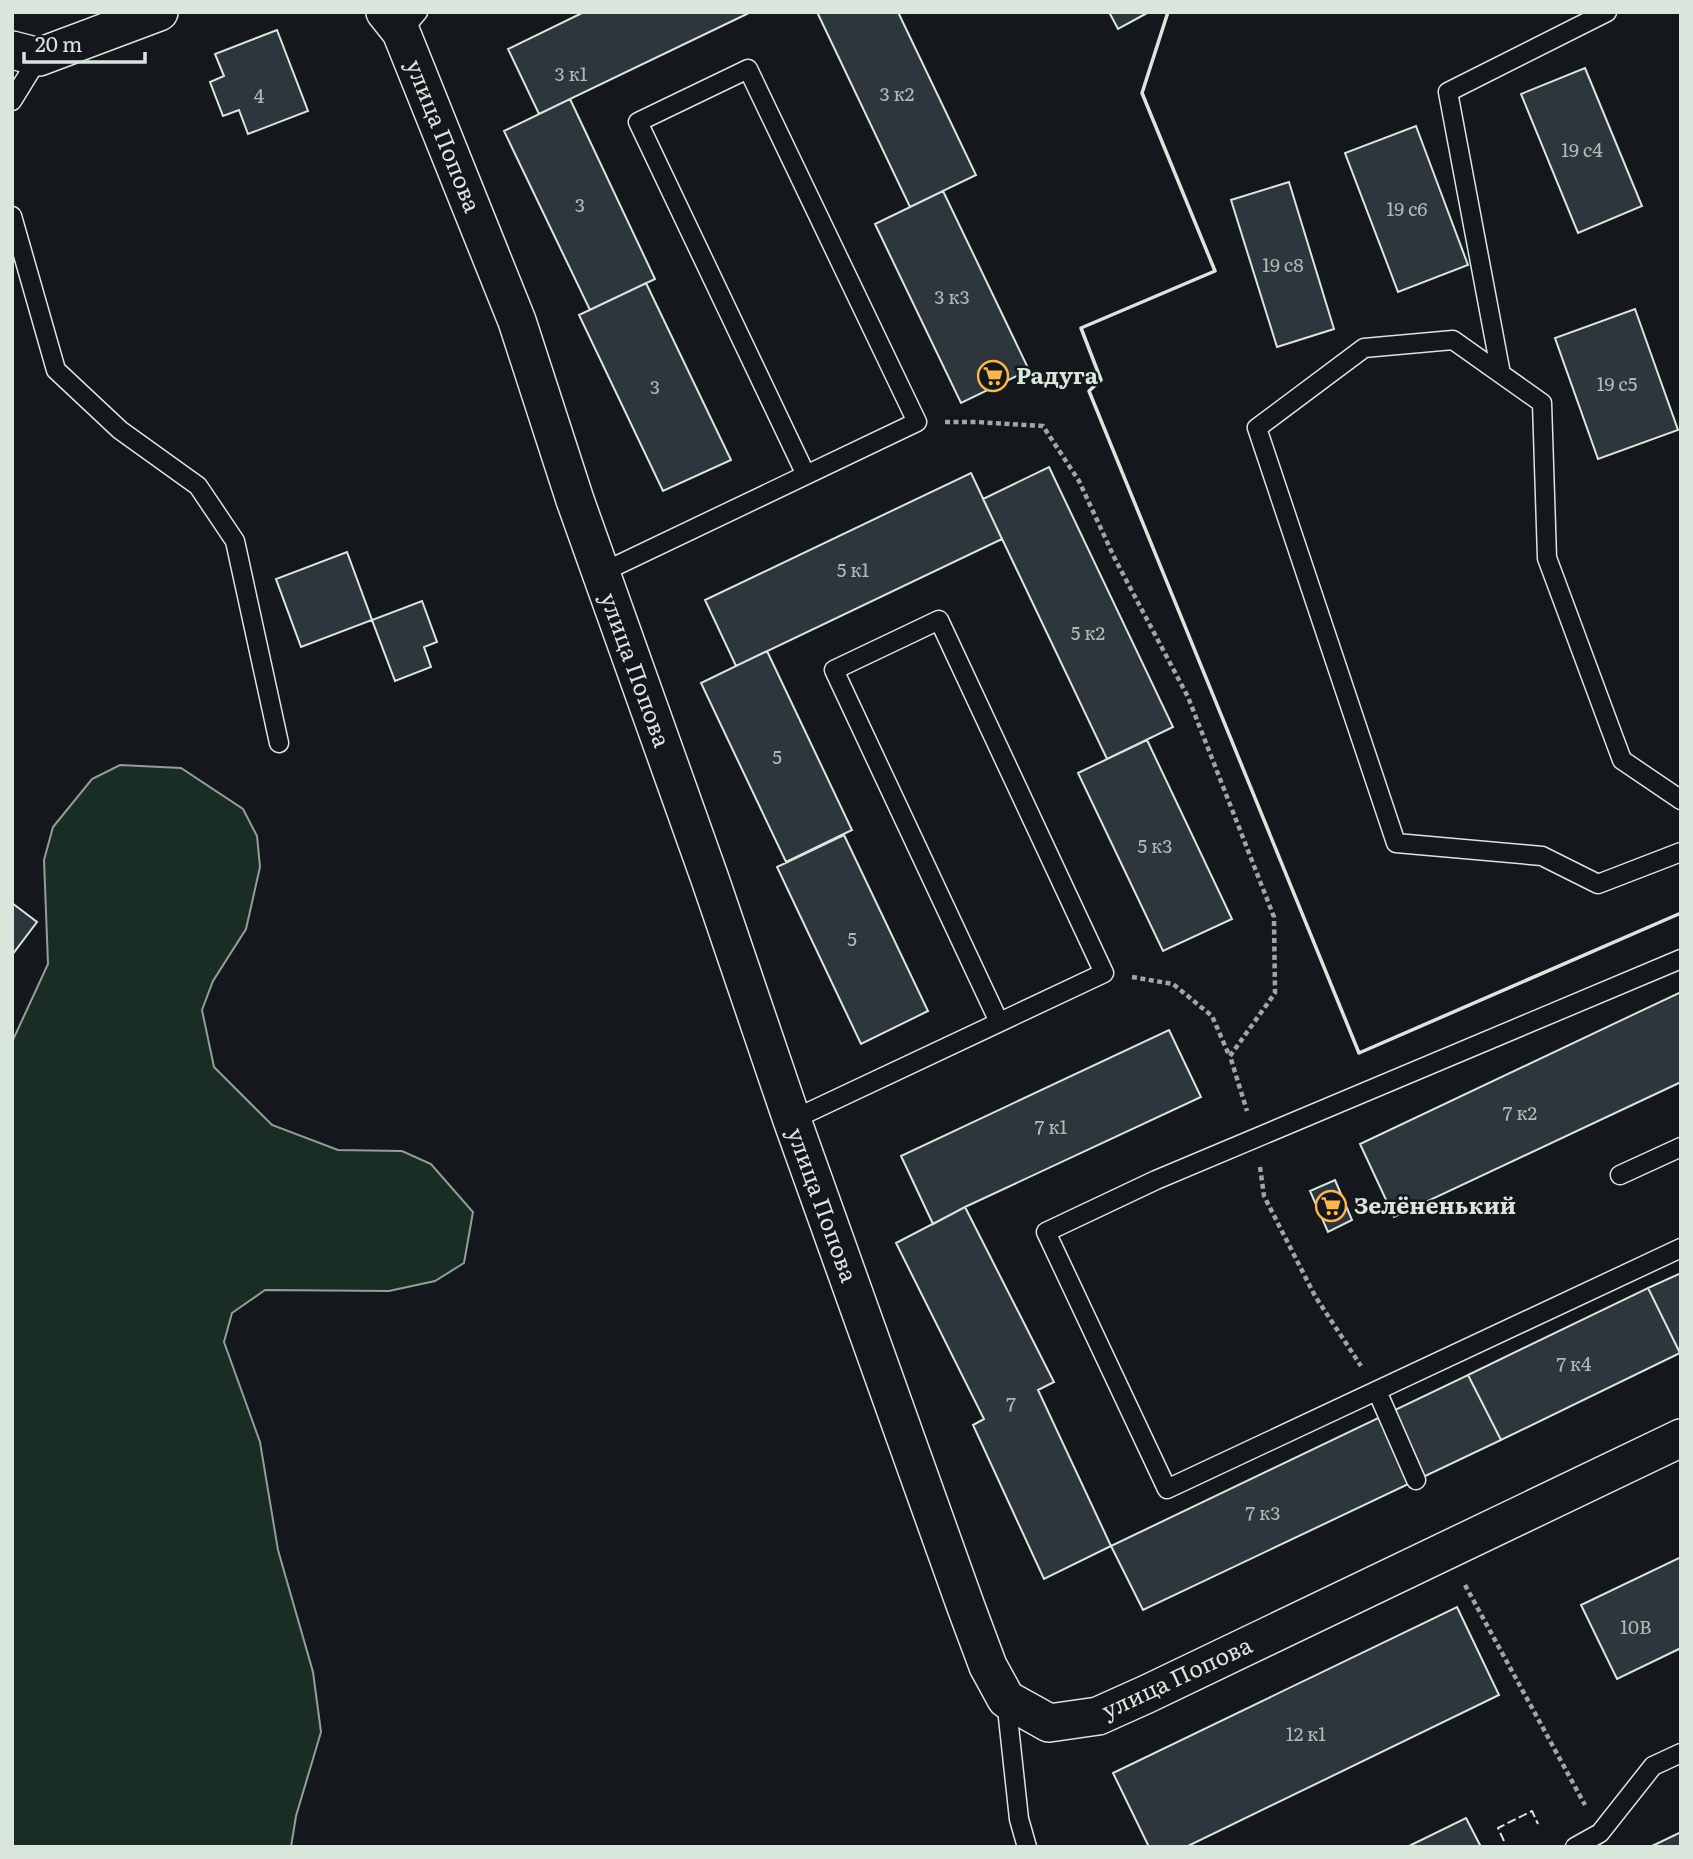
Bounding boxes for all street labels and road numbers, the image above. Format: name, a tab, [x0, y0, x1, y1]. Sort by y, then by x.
street label: улица Попова	[399, 54, 491, 217]
street label: улица Попова	[593, 587, 681, 752]
street label: улица Попова	[780, 1122, 868, 1287]
street label: улица Попова	[1095, 1626, 1257, 1726]

